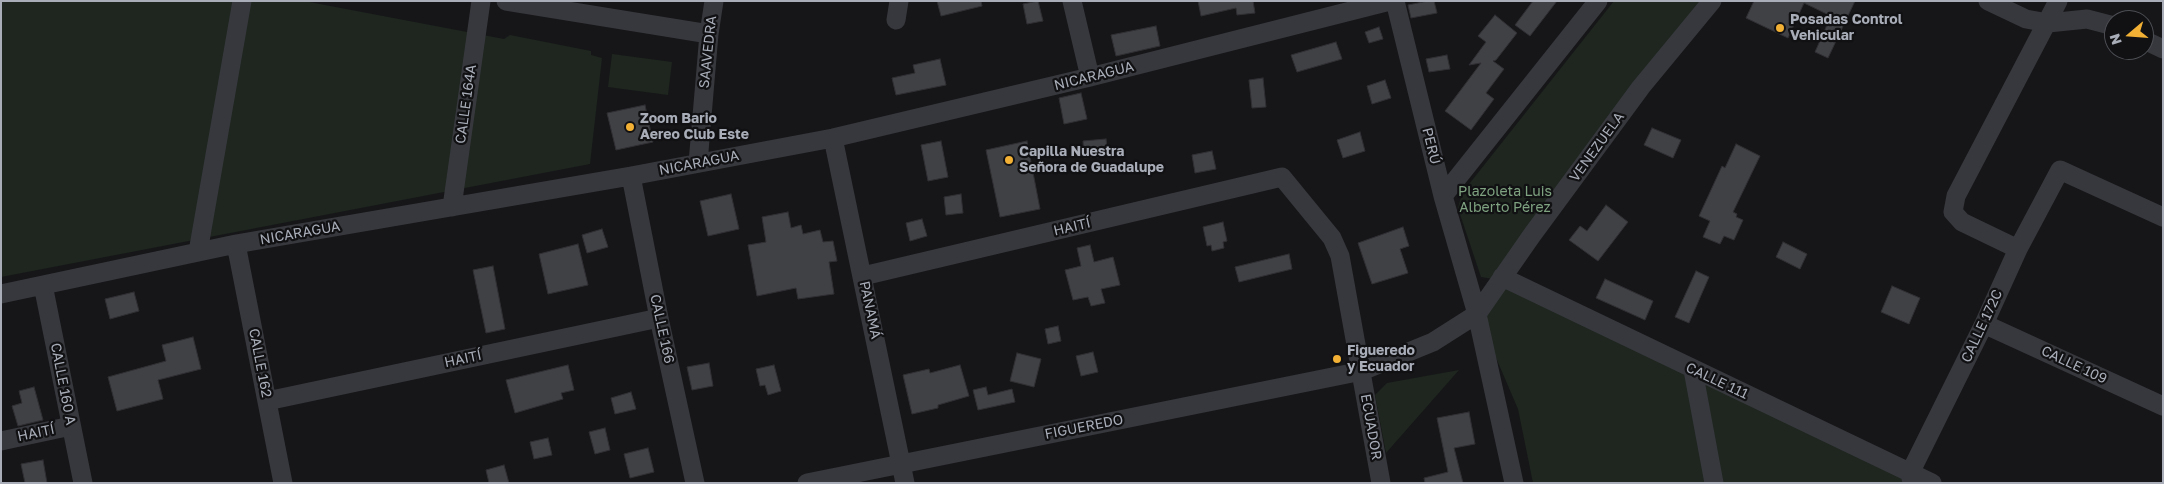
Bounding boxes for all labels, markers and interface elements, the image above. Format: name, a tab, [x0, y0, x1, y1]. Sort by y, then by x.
north arrow	[2104, 10, 2154, 60]
place label: Posadas Control Vehicular	[1790, 12, 1902, 44]
street label: SAAVEDRA	[696, 15, 720, 89]
marker: Posadas Control Vehicular	[1774, 22, 1786, 34]
text: N	[2105, 32, 2125, 47]
street label: NICARAGUA	[1053, 58, 1135, 94]
street label: CALLE 164A	[452, 63, 480, 145]
street label: VENEZUELA	[1566, 109, 1628, 185]
place label: Zoom Bario Aereo Club Este	[640, 111, 749, 144]
marker: Zoom Bario Aereo Club Este	[624, 121, 636, 133]
street label: PERÚ	[1418, 126, 1444, 166]
place label: Capilla Nuestra Señora de Guadalupe	[1019, 144, 1164, 176]
street label: NICARAGUA	[657, 147, 741, 179]
marker: Capilla Nuestra Señora de Guadalupe	[1003, 154, 1015, 166]
park label: Plazoleta Luis Alberto Pérez	[1458, 184, 1552, 216]
street label: HAITÍ	[1052, 215, 1092, 239]
street label: NICARAGUA	[258, 218, 342, 248]
street label: PANAMÁ	[856, 279, 884, 341]
street label: CALLE 172C	[1958, 287, 2006, 365]
street label: CALLE 166	[646, 293, 678, 365]
street label: CALLE 162	[245, 327, 275, 399]
street label: CALLE 160 A	[47, 341, 79, 427]
street label: CALLE 109	[2038, 342, 2110, 388]
place label: Figueredo y Ecuador	[1347, 343, 1415, 376]
street label: HAITÍ	[443, 347, 483, 371]
marker: Figueredo y Ecuador	[1331, 353, 1343, 365]
street label: CALLE 111	[1683, 359, 1751, 403]
street label: ECUADOR	[1357, 393, 1385, 461]
street label: FIGUEREDO	[1043, 411, 1125, 443]
street label: HAITÍ	[16, 421, 56, 445]

